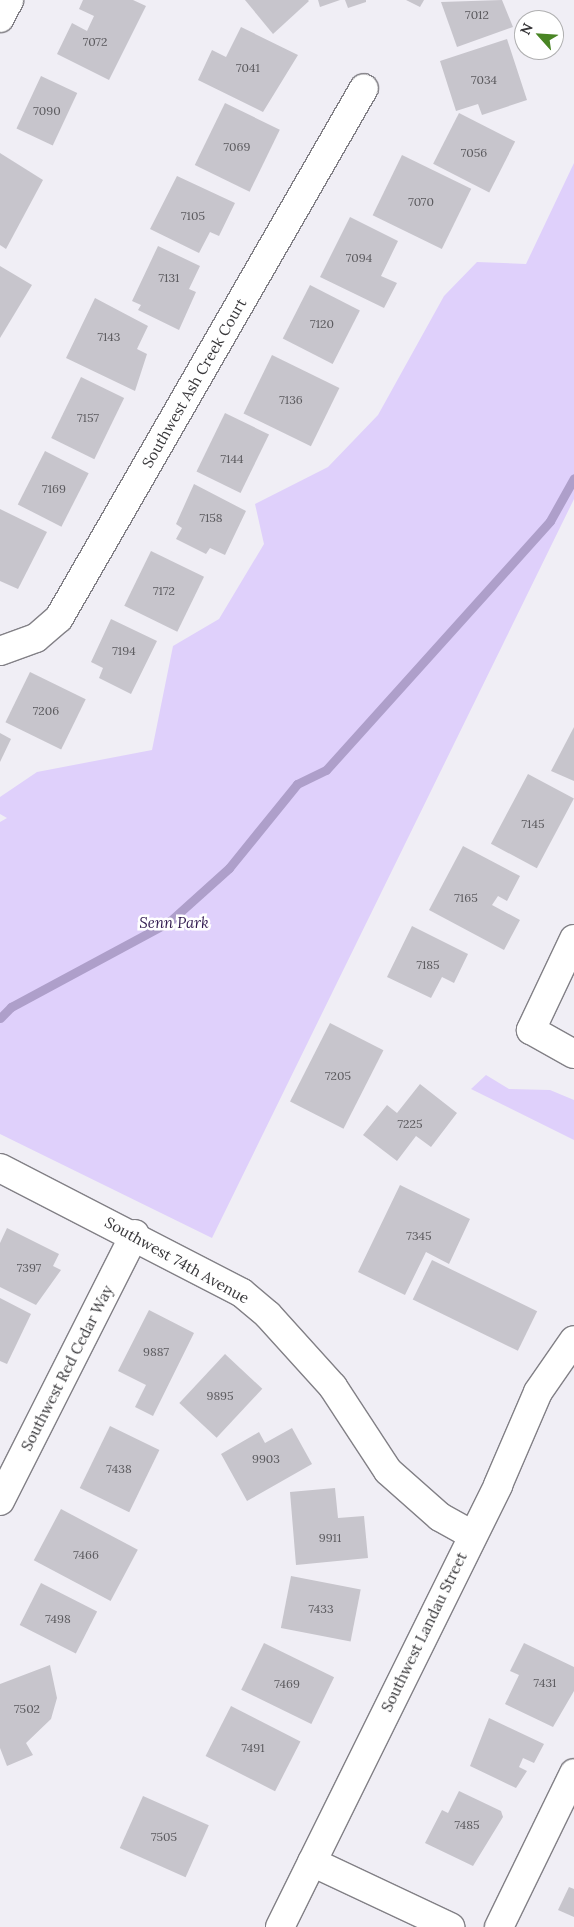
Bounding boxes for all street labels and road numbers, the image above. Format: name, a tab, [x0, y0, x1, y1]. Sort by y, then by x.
street label: Southwest Ash Creek Court	[138, 295, 250, 471]
street label: Southwest 74th Avenue	[102, 1213, 252, 1307]
street label: Southwest Red Cedar Way	[17, 1282, 117, 1454]
street label: Southwest Landau Street	[377, 1549, 471, 1715]

